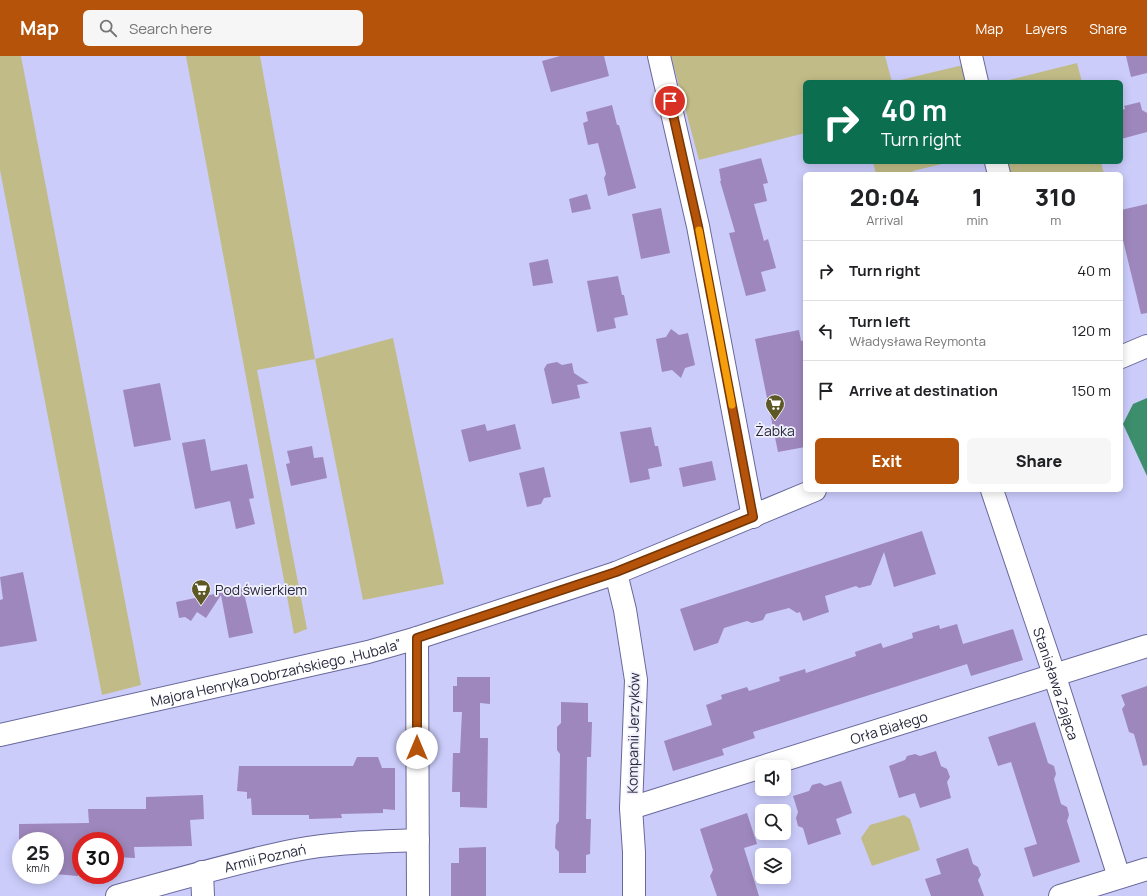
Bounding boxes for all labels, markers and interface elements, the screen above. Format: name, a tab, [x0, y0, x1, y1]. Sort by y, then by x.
search box	[83, 10, 363, 46]
text: Map	[20, 15, 59, 41]
icon: search	[97, 17, 119, 39]
text: Search here	[129, 18, 212, 39]
text: Map	[975, 19, 1003, 38]
text: Layers	[1025, 19, 1067, 38]
text: Share	[1089, 19, 1127, 38]
pin	[653, 84, 687, 118]
icon: arrive	[659, 90, 681, 112]
text: 40 m	[881, 91, 947, 129]
icon: right	[815, 96, 867, 148]
text: Turn right	[881, 127, 962, 151]
text: 20:04	[850, 180, 920, 213]
text: 1	[972, 180, 983, 213]
text: 310	[1035, 180, 1076, 213]
text: Arrival	[866, 211, 903, 229]
text: min	[967, 211, 988, 229]
text: m	[1050, 211, 1061, 229]
icon: right	[815, 260, 837, 282]
text: Turn right	[849, 260, 920, 281]
text: 40 m	[1077, 260, 1111, 281]
text: Turn left	[849, 311, 911, 332]
icon: left	[815, 320, 837, 342]
text: 120 m	[1072, 320, 1111, 341]
text: Władysława Reymonta	[849, 332, 986, 350]
icon: arrive	[815, 380, 837, 402]
text: Arrive at destination	[849, 380, 998, 401]
text: 150 m	[1072, 380, 1111, 401]
supermarket icon: Żabka	[764, 393, 786, 421]
place label: Żabka	[755, 421, 795, 440]
button: Exit	[815, 438, 959, 484]
button: Share	[967, 438, 1111, 484]
supermarket icon: Pod świerkiem	[190, 578, 212, 606]
place label: Pod świerkiem	[215, 580, 307, 599]
street label: Stanisława Zająca	[1029, 625, 1084, 742]
street label: Majora Henryka Dobrzańskiego „Hubala”	[149, 633, 404, 710]
street label: Kompanii Jerzyków	[622, 672, 644, 794]
street label: Orła Białego	[848, 706, 930, 748]
position arrow	[396, 727, 438, 769]
map controls	[755, 760, 791, 884]
button: sound	[755, 760, 791, 796]
button: search	[755, 804, 791, 840]
speed limit sign: 30	[72, 832, 124, 884]
text: 25	[26, 839, 50, 866]
street label: Armii Poznań	[222, 839, 307, 876]
button: layers	[755, 848, 791, 884]
text: km/h	[26, 861, 50, 875]

